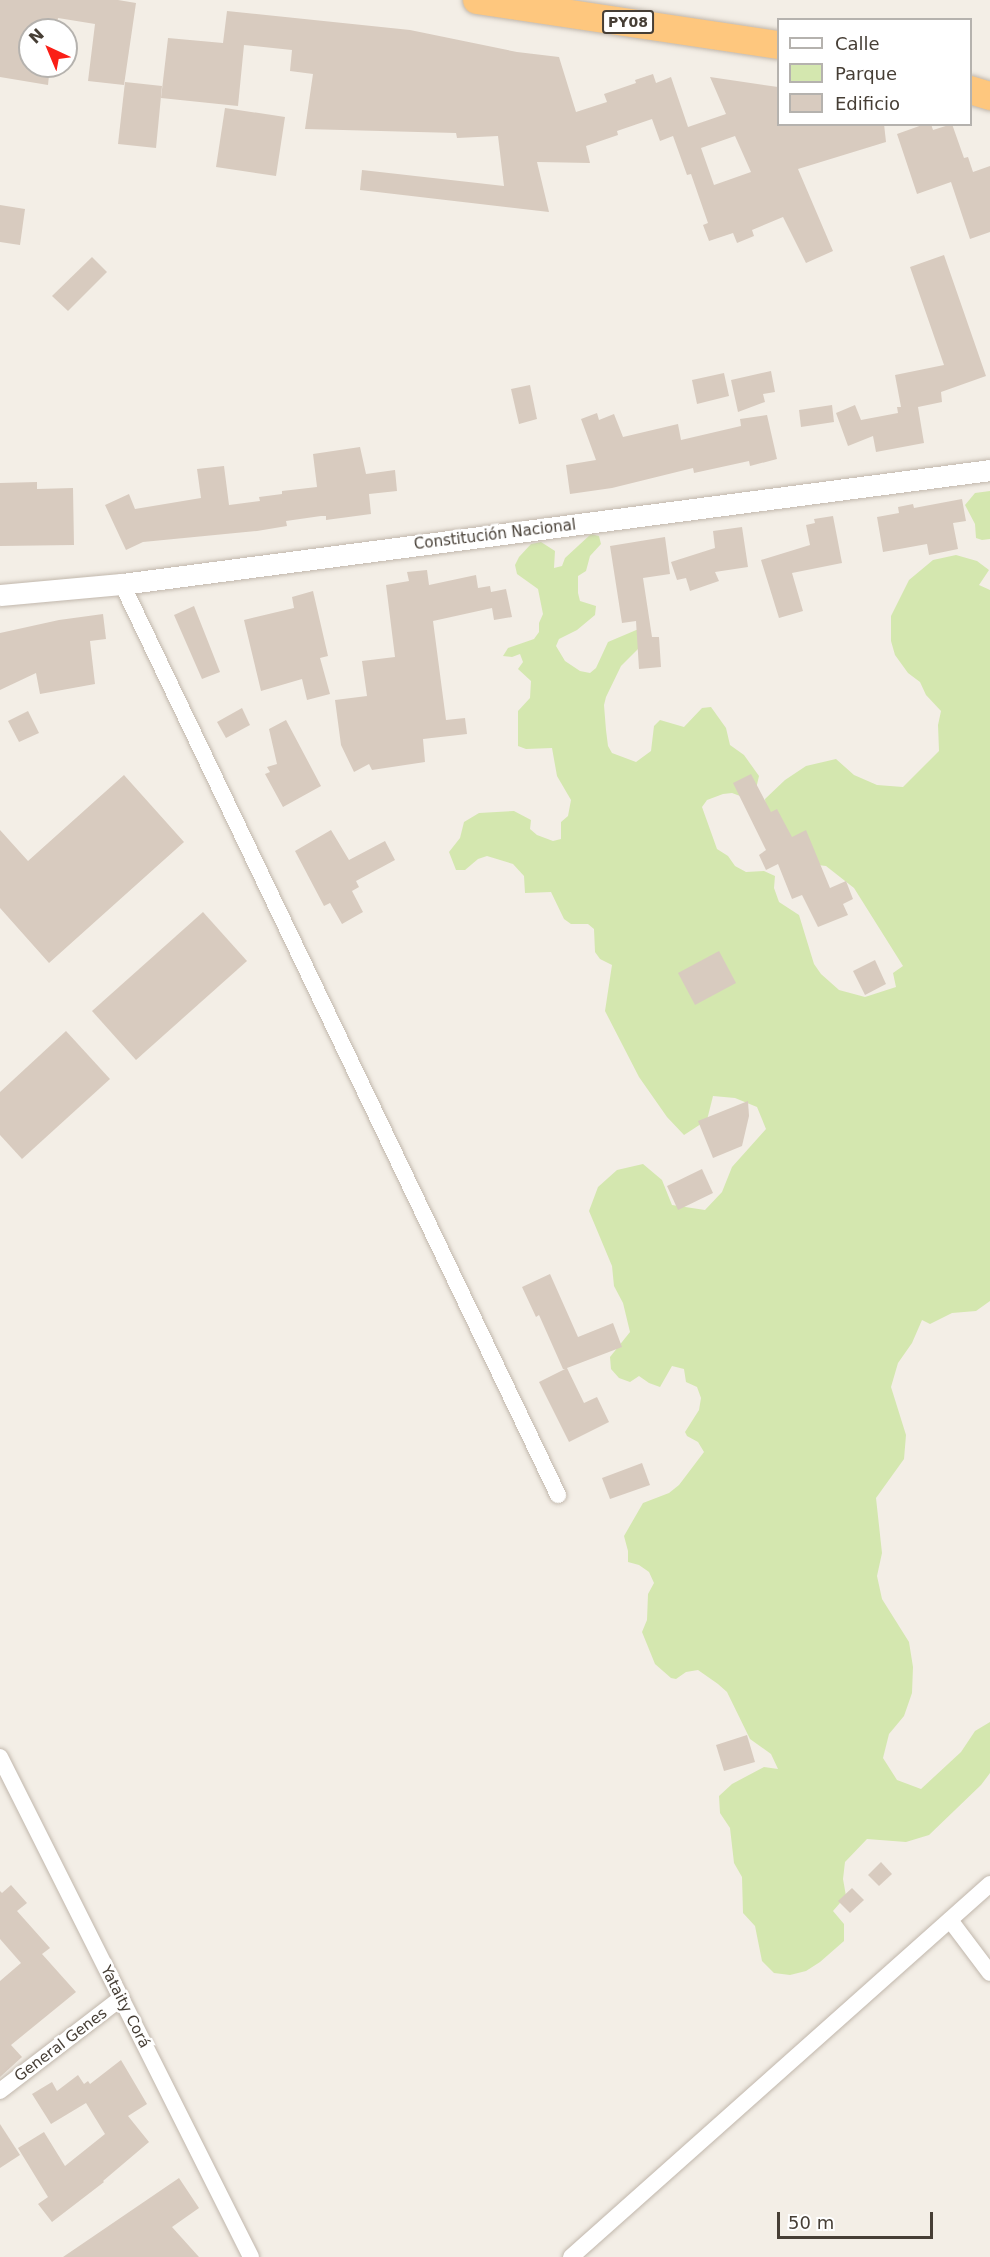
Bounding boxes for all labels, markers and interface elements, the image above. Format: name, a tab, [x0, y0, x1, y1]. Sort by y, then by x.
road number: PY08	[601, 11, 655, 33]
north arrow	[18, 18, 78, 78]
legend	[777, 18, 972, 126]
text: N	[25, 25, 48, 48]
text: Calle	[835, 33, 880, 54]
text: Parque	[835, 63, 897, 84]
text: Edificio	[835, 93, 900, 114]
street label: Constitución Nacional	[413, 516, 577, 554]
street label: Yataity Corá	[97, 1963, 153, 2051]
street label: General Genes	[11, 2004, 111, 2086]
scale bar	[780, 2200, 936, 2238]
text: 50 m	[788, 2212, 834, 2233]

